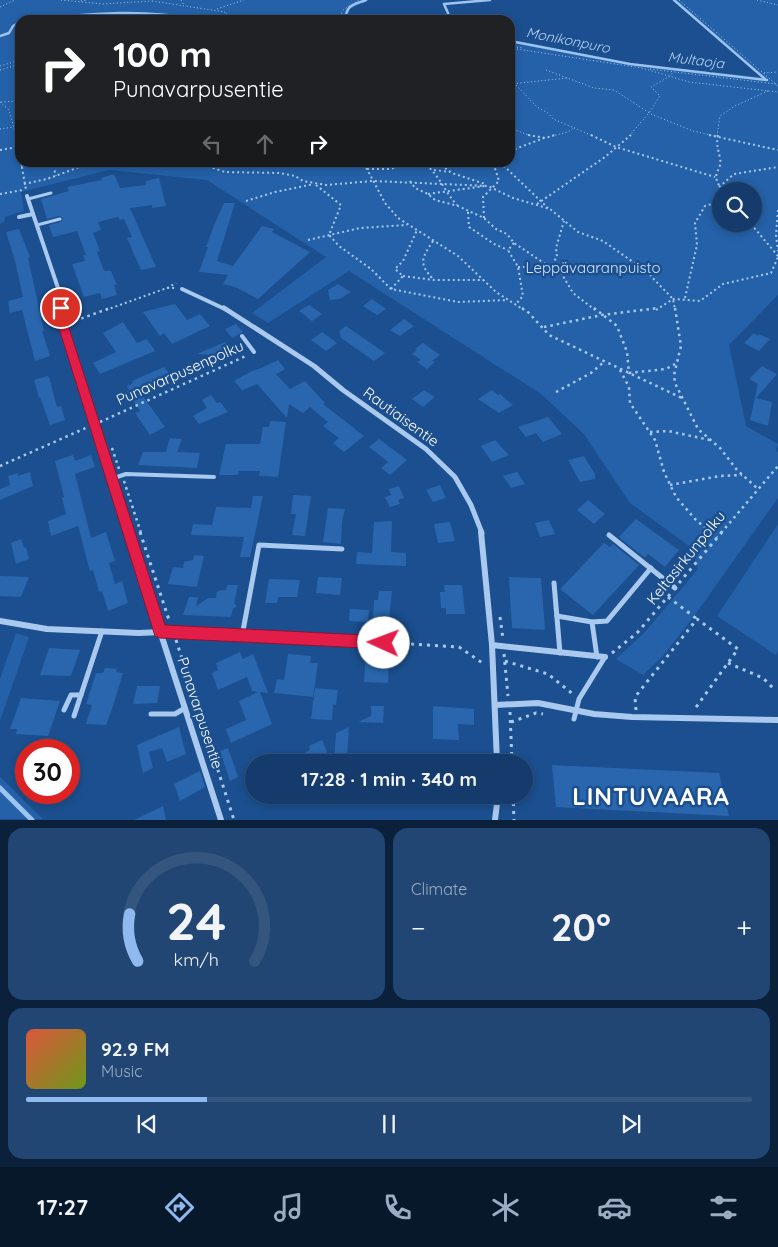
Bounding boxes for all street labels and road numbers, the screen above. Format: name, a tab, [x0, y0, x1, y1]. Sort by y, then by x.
street label: Punavarpusenpolku	[113, 336, 247, 409]
street label: Rautiaisentie	[360, 383, 443, 450]
street label: Keltasirkunpolku	[642, 507, 729, 608]
street label: Punavarpusentie	[173, 655, 227, 771]

